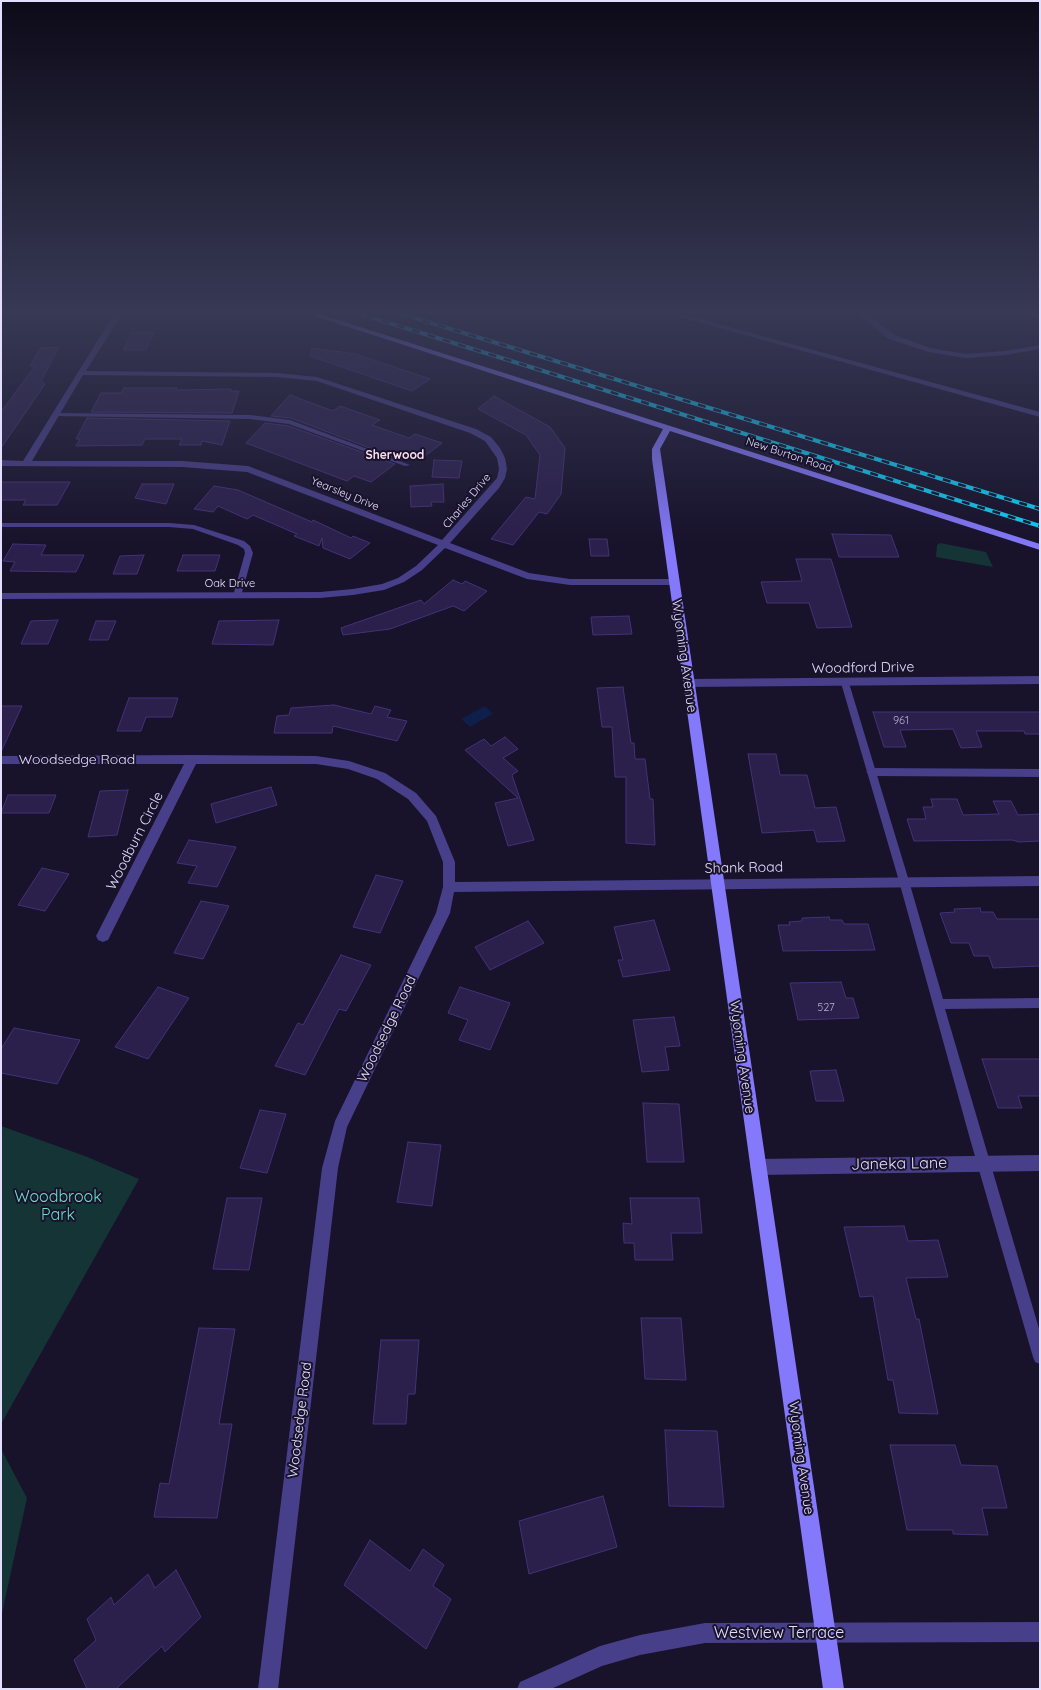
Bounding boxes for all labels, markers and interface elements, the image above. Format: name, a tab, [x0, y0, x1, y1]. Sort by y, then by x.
street label: New Burton Road	[744, 435, 834, 475]
district label: Sherwood	[366, 448, 424, 462]
street label: Charles Drive	[440, 471, 494, 531]
street label: Yearsley Drive	[309, 474, 381, 514]
street label: Oak Drive	[205, 577, 255, 591]
street label: Wyoming Avenue	[668, 598, 700, 714]
street label: Woodford Drive	[811, 659, 915, 677]
house number: 961	[893, 714, 909, 728]
street label: Woodsedge Road	[19, 752, 135, 768]
street label: Woodburn Circle	[103, 789, 167, 893]
street label: Shank Road	[705, 859, 783, 877]
street label: Woodsedge Road	[354, 973, 420, 1085]
street label: Wyoming Avenue	[726, 999, 758, 1115]
house number: 527	[817, 1001, 835, 1015]
street label: Janeka Lane	[851, 1154, 947, 1174]
park label: Woodbrook Park	[14, 1187, 102, 1225]
street label: Woodsedge Road	[285, 1361, 315, 1479]
street label: Wyoming Avenue	[785, 1400, 817, 1516]
street label: Westview Terrace	[714, 1623, 844, 1643]

